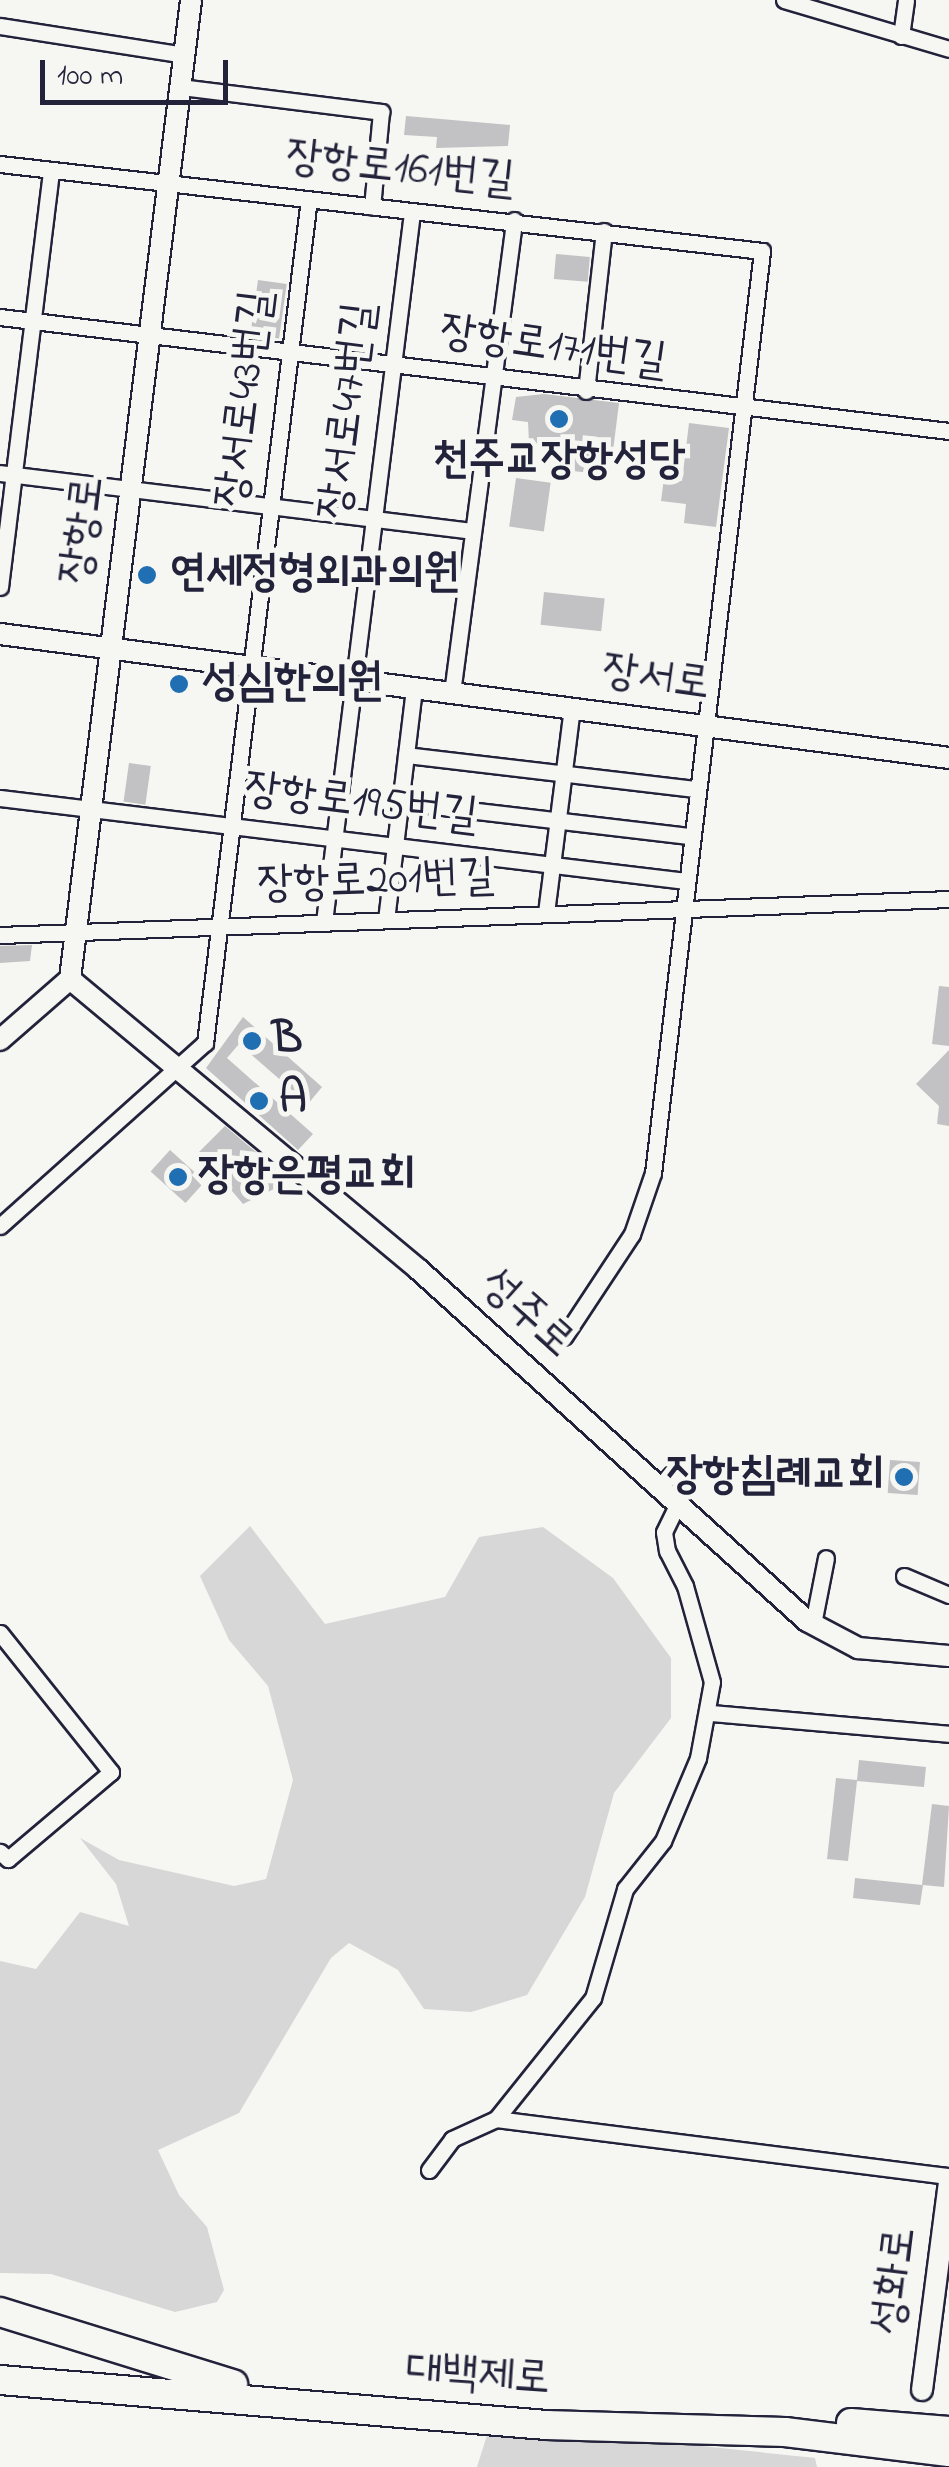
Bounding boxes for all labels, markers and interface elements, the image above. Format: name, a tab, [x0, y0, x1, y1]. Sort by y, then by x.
scale bar	[45, 40, 232, 102]
text: 100 m	[57, 55, 123, 99]
street label: 장항로161번길	[283, 131, 517, 209]
street label: 장서로43번길	[206, 287, 286, 511]
street label: 장서로47번길	[309, 299, 389, 523]
street label: 장항로171번길	[436, 305, 670, 391]
marker: 천주교장항성당	[548, 408, 570, 430]
place label: 천주교장항성당	[432, 435, 686, 489]
street label: 장항로	[51, 473, 117, 587]
place label: 연세정형외과의원	[170, 548, 460, 602]
marker: 연세정형외과의원	[134, 562, 160, 588]
street label: 장서로	[598, 645, 714, 713]
place label: 성심한의원	[202, 657, 383, 711]
marker: 성심한의원	[166, 671, 192, 697]
street label: 장항로195번길	[241, 763, 481, 845]
street label: 장항로201번길	[257, 851, 495, 913]
place label: B	[272, 1014, 302, 1068]
marker: B	[241, 1030, 263, 1052]
place label: A	[279, 1074, 307, 1128]
marker: A	[248, 1090, 270, 1112]
place label: 장항은평교회	[198, 1150, 415, 1204]
marker: 장항은평교회	[167, 1166, 189, 1188]
street label: 성주로	[468, 1258, 584, 1370]
place label: 장항침례교회	[667, 1450, 884, 1504]
marker: 장항침례교회	[893, 1466, 915, 1488]
street label: 성화로	[863, 2224, 929, 2338]
street label: 대백제로	[404, 2344, 552, 2408]

